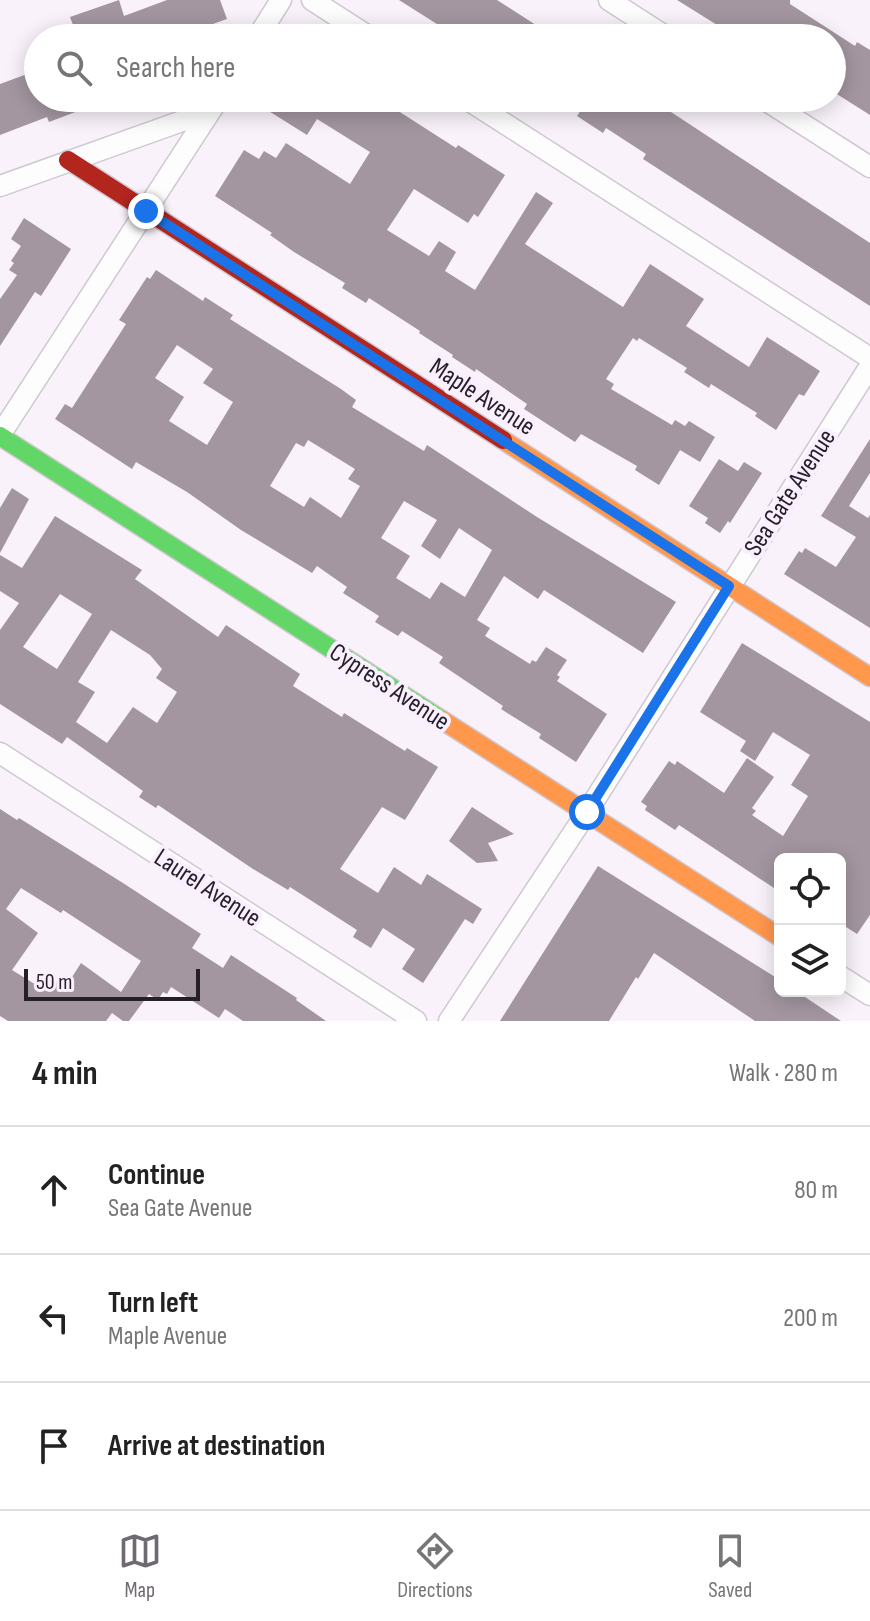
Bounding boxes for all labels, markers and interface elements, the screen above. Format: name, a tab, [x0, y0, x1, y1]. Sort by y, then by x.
search box	[24, 24, 846, 112]
icon: search	[52, 46, 96, 90]
text: Search here	[116, 50, 235, 86]
route end	[128, 193, 164, 229]
street label: Maple Avenue	[424, 352, 541, 443]
street label: Sea Gate Avenue	[738, 424, 843, 562]
street label: Cypress Avenue	[323, 637, 455, 738]
route start	[569, 794, 605, 830]
street label: Laurel Avenue	[148, 842, 266, 934]
map controls	[774, 853, 846, 997]
button: locate	[774, 853, 846, 925]
button: layers	[774, 925, 846, 997]
scale bar	[24, 965, 200, 1001]
text: 50 m	[36, 969, 72, 996]
text: 4 min	[32, 1053, 98, 1094]
text: Walk · 280 m	[729, 1058, 838, 1089]
text: Continue	[108, 1157, 205, 1193]
icon: ahead	[32, 1168, 76, 1212]
text: 80 m	[794, 1175, 838, 1206]
text: Sea Gate Avenue	[108, 1193, 252, 1224]
text: Turn left	[108, 1285, 198, 1321]
icon: left	[32, 1296, 76, 1340]
text: 200 m	[783, 1303, 838, 1334]
text: Maple Avenue	[108, 1321, 227, 1352]
icon: arrive	[32, 1424, 76, 1468]
text: Arrive at destination	[108, 1428, 325, 1464]
tab: Map	[118, 1529, 162, 1604]
tab: Directions	[397, 1529, 473, 1604]
tab: Saved	[708, 1529, 752, 1604]

